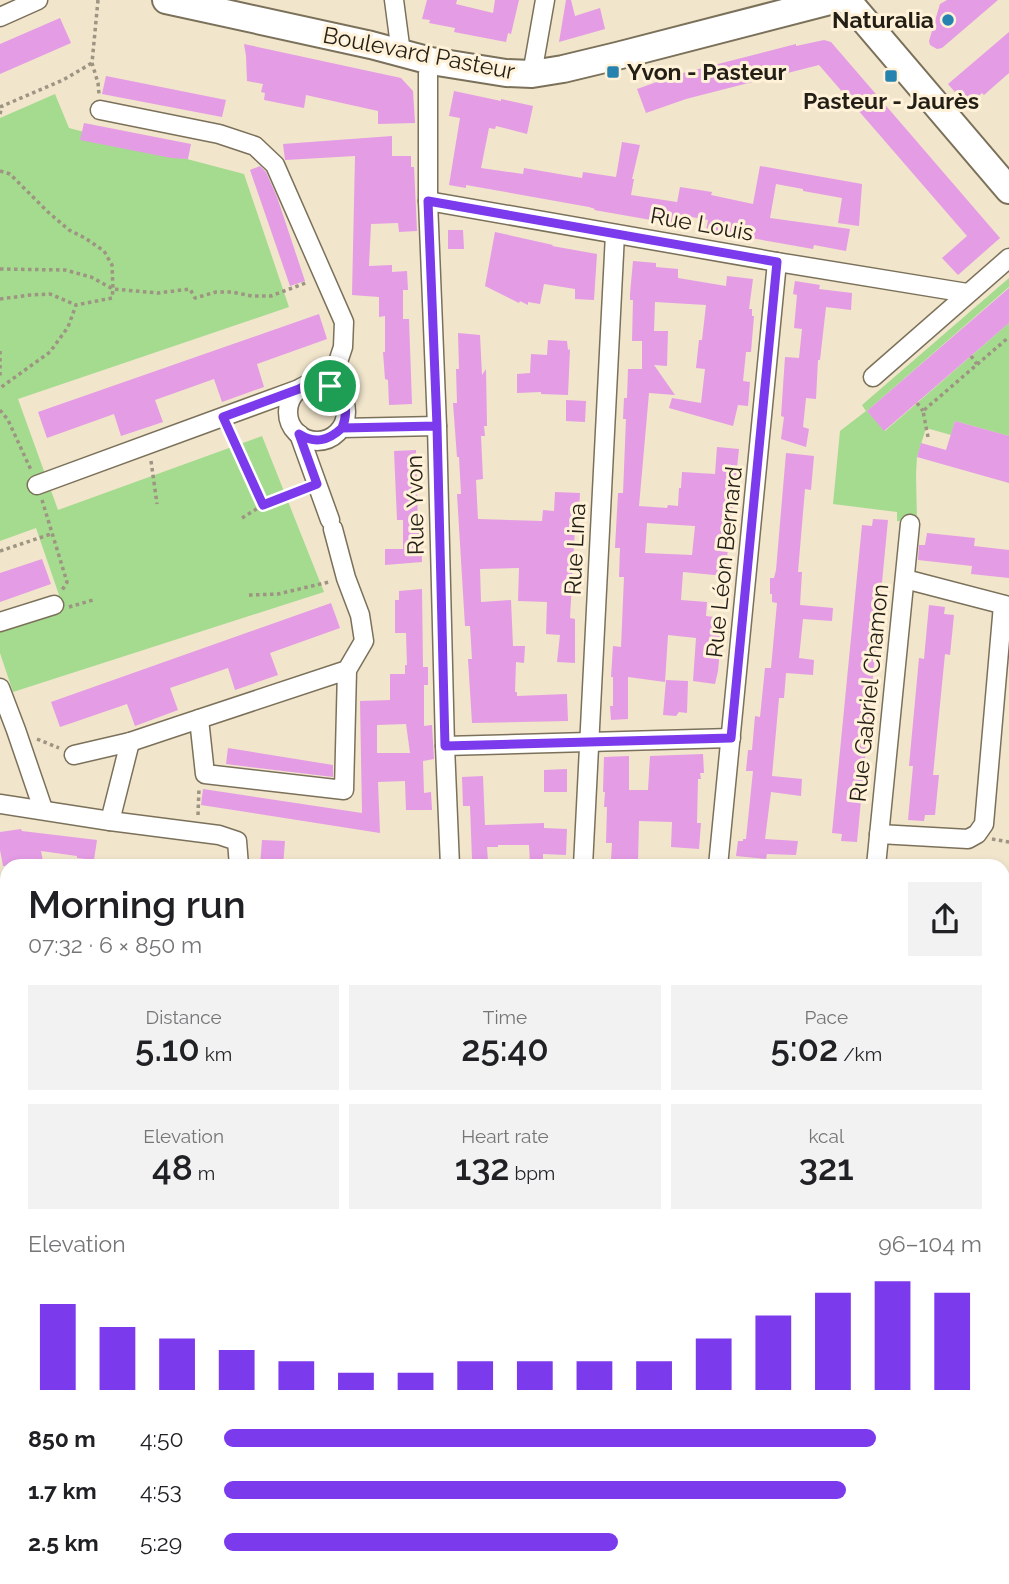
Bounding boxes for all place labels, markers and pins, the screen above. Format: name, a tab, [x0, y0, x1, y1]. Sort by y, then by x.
place label: Naturalia	[832, 6, 934, 33]
marker: Naturalia	[940, 12, 956, 28]
place label: Yvon - Pasteur	[627, 58, 787, 85]
marker: Yvon - Pasteur	[605, 64, 621, 80]
marker: Pasteur - Jaurès	[883, 68, 899, 84]
place label: Pasteur - Jaurès	[803, 87, 979, 114]
pin	[300, 356, 360, 416]

